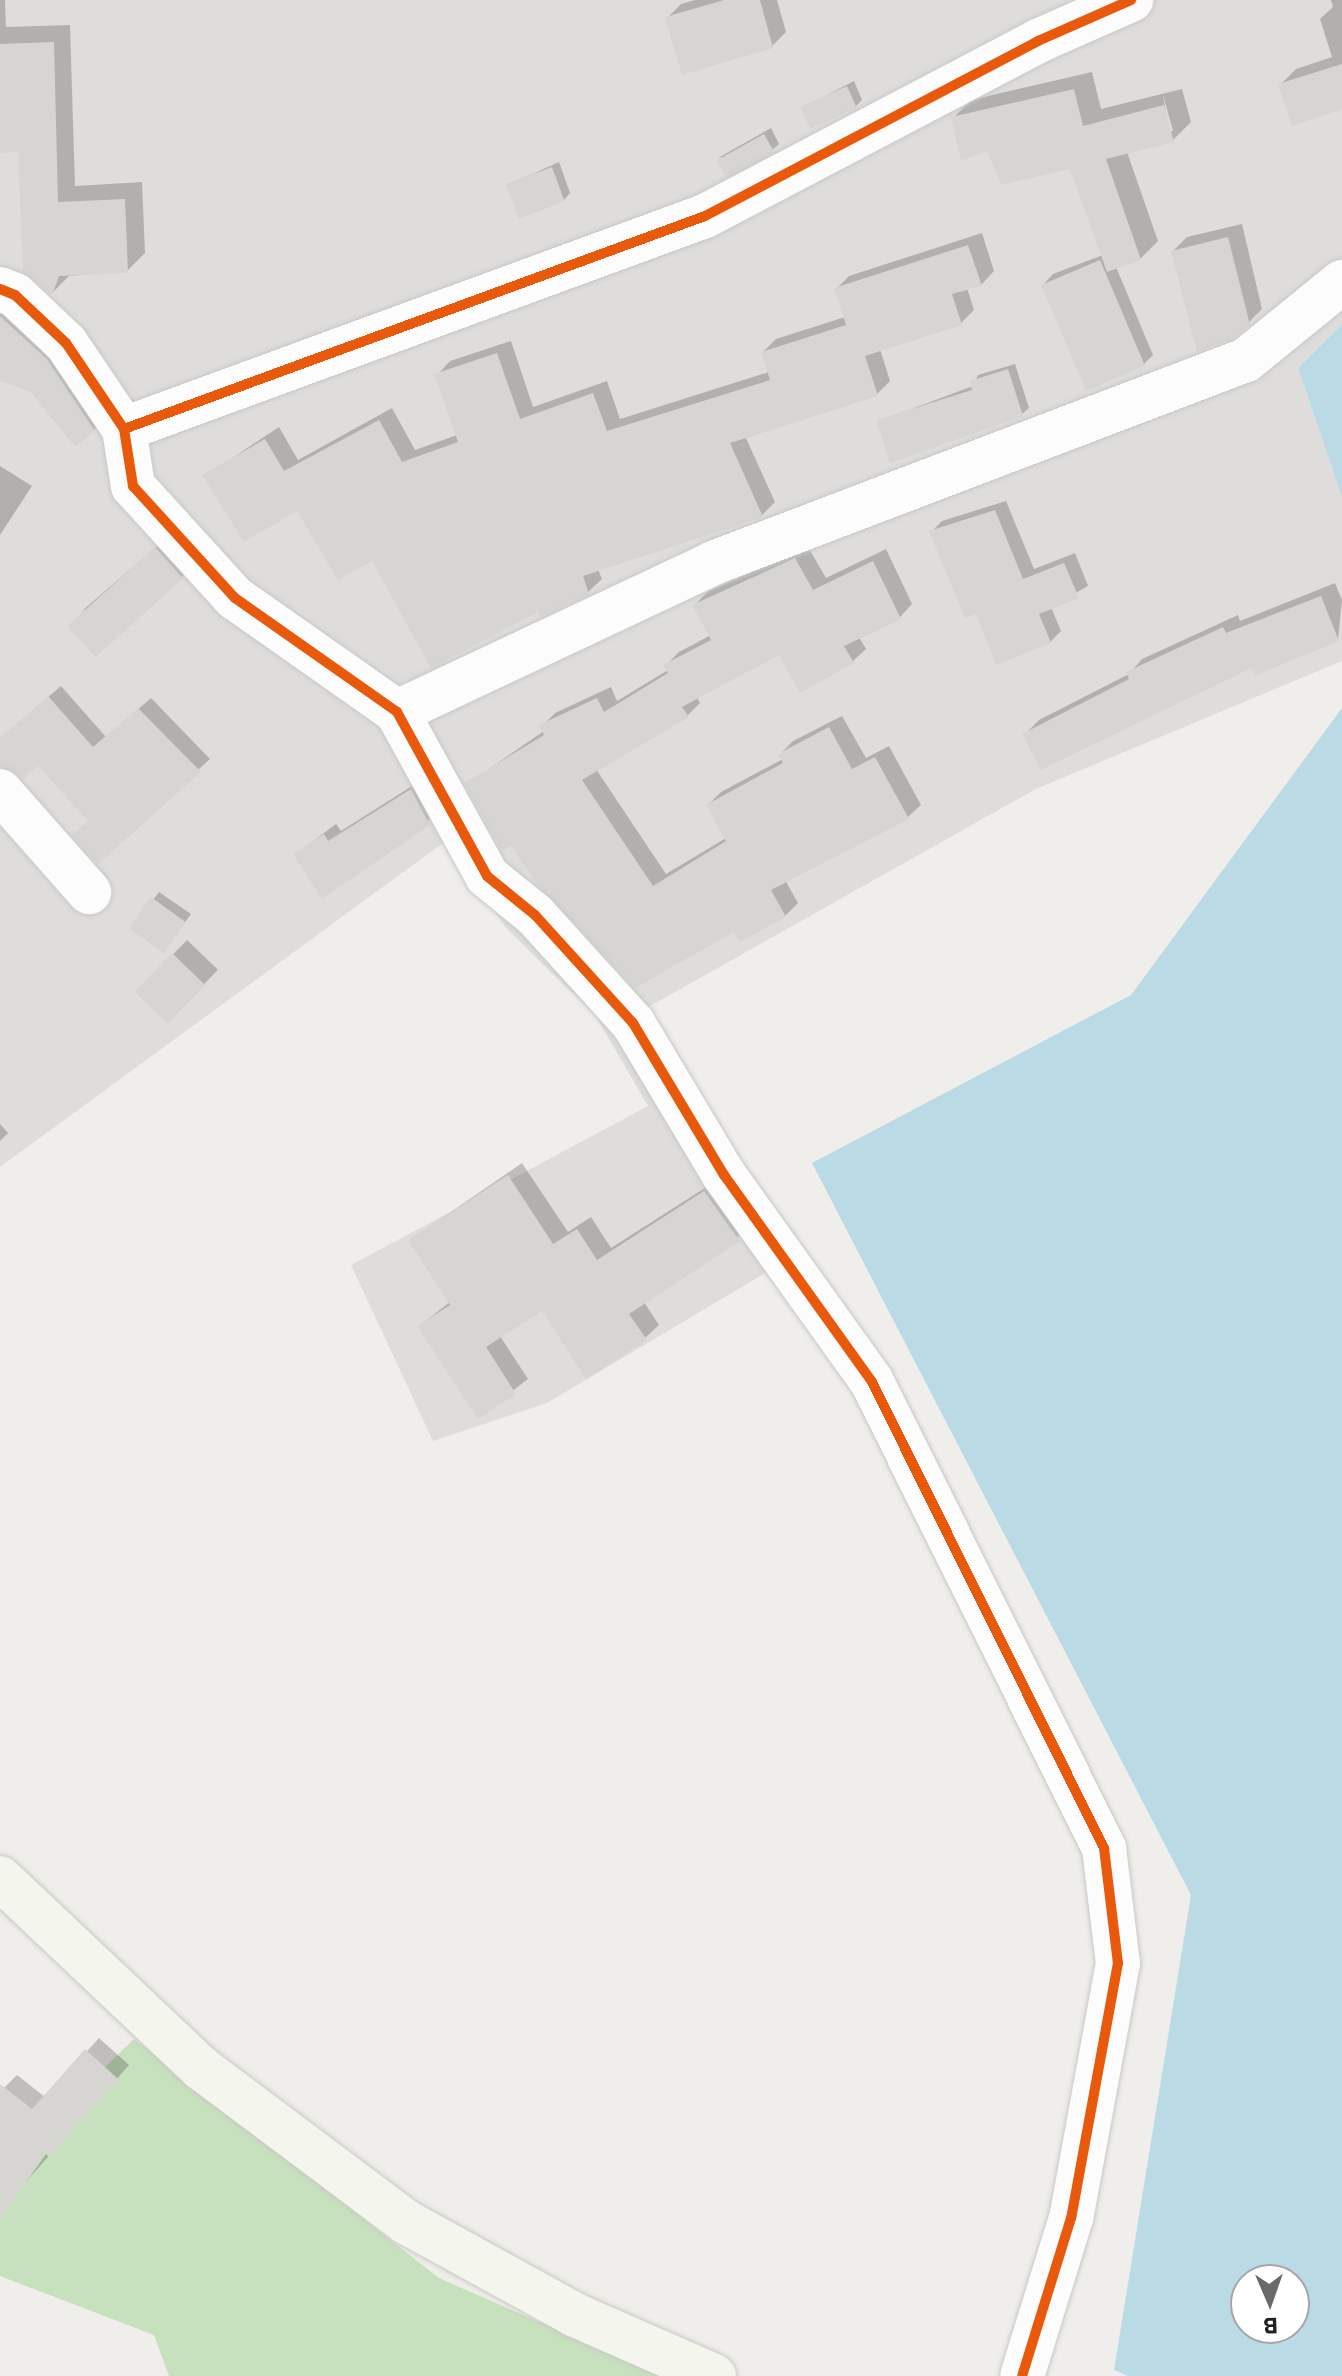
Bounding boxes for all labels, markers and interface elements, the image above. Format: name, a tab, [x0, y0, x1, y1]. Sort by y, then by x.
north arrow	[1230, 2264, 1310, 2344]
text: B	[1263, 2312, 1279, 2341]

